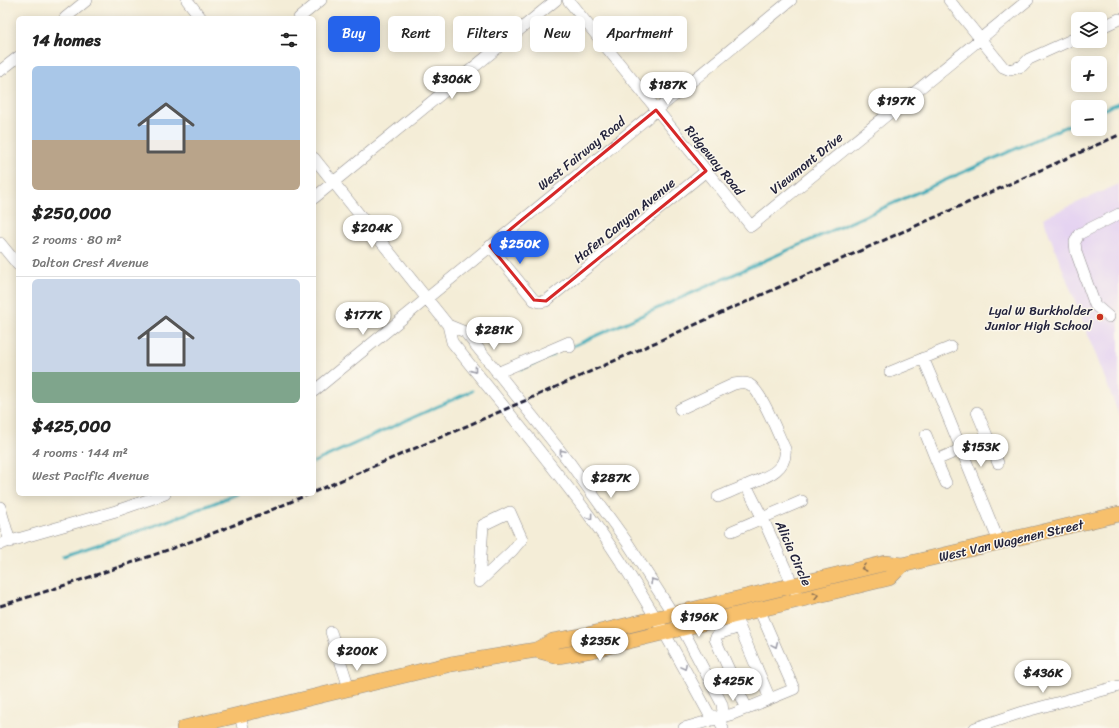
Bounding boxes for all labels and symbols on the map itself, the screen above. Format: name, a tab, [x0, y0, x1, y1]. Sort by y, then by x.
pin: $306K	[424, 66, 480, 100]
pin: $187K	[640, 72, 696, 106]
pin: $197K	[868, 88, 924, 122]
street label: West Fairway Road	[532, 110, 631, 196]
street label: Ridgeway Road	[679, 120, 751, 202]
street label: Viewmont Drive	[765, 126, 848, 200]
street label: Hafen Canyon Avenue	[568, 172, 681, 269]
pin: $204K	[344, 215, 400, 249]
pin: $250K	[492, 231, 548, 265]
place label: Lyal W Burkholder Junior High School	[984, 299, 1093, 337]
pin: $177K	[335, 302, 391, 336]
marker: Lyal W Burkholder Junior High School	[1095, 312, 1105, 322]
pin: $281K	[466, 317, 522, 351]
one-way arrow	[469, 366, 476, 373]
pin: $153K	[953, 434, 1009, 468]
one-way arrow	[559, 450, 566, 457]
pin: $287K	[583, 465, 639, 499]
one-way arrow	[585, 512, 592, 519]
street label: West Van Wagenen Street	[936, 512, 1087, 568]
street label: Alicia Circle	[768, 516, 818, 590]
one-way arrow	[861, 564, 867, 572]
one-way arrow	[651, 579, 658, 586]
one-way arrow	[813, 592, 820, 600]
pin: $196K	[671, 604, 727, 638]
pin: $235K	[572, 628, 628, 662]
pin: $200K	[329, 638, 385, 672]
one-way arrow	[770, 640, 778, 648]
pin: $436K	[1015, 660, 1071, 694]
one-way arrow	[679, 662, 686, 670]
pin: $425K	[705, 668, 761, 702]

